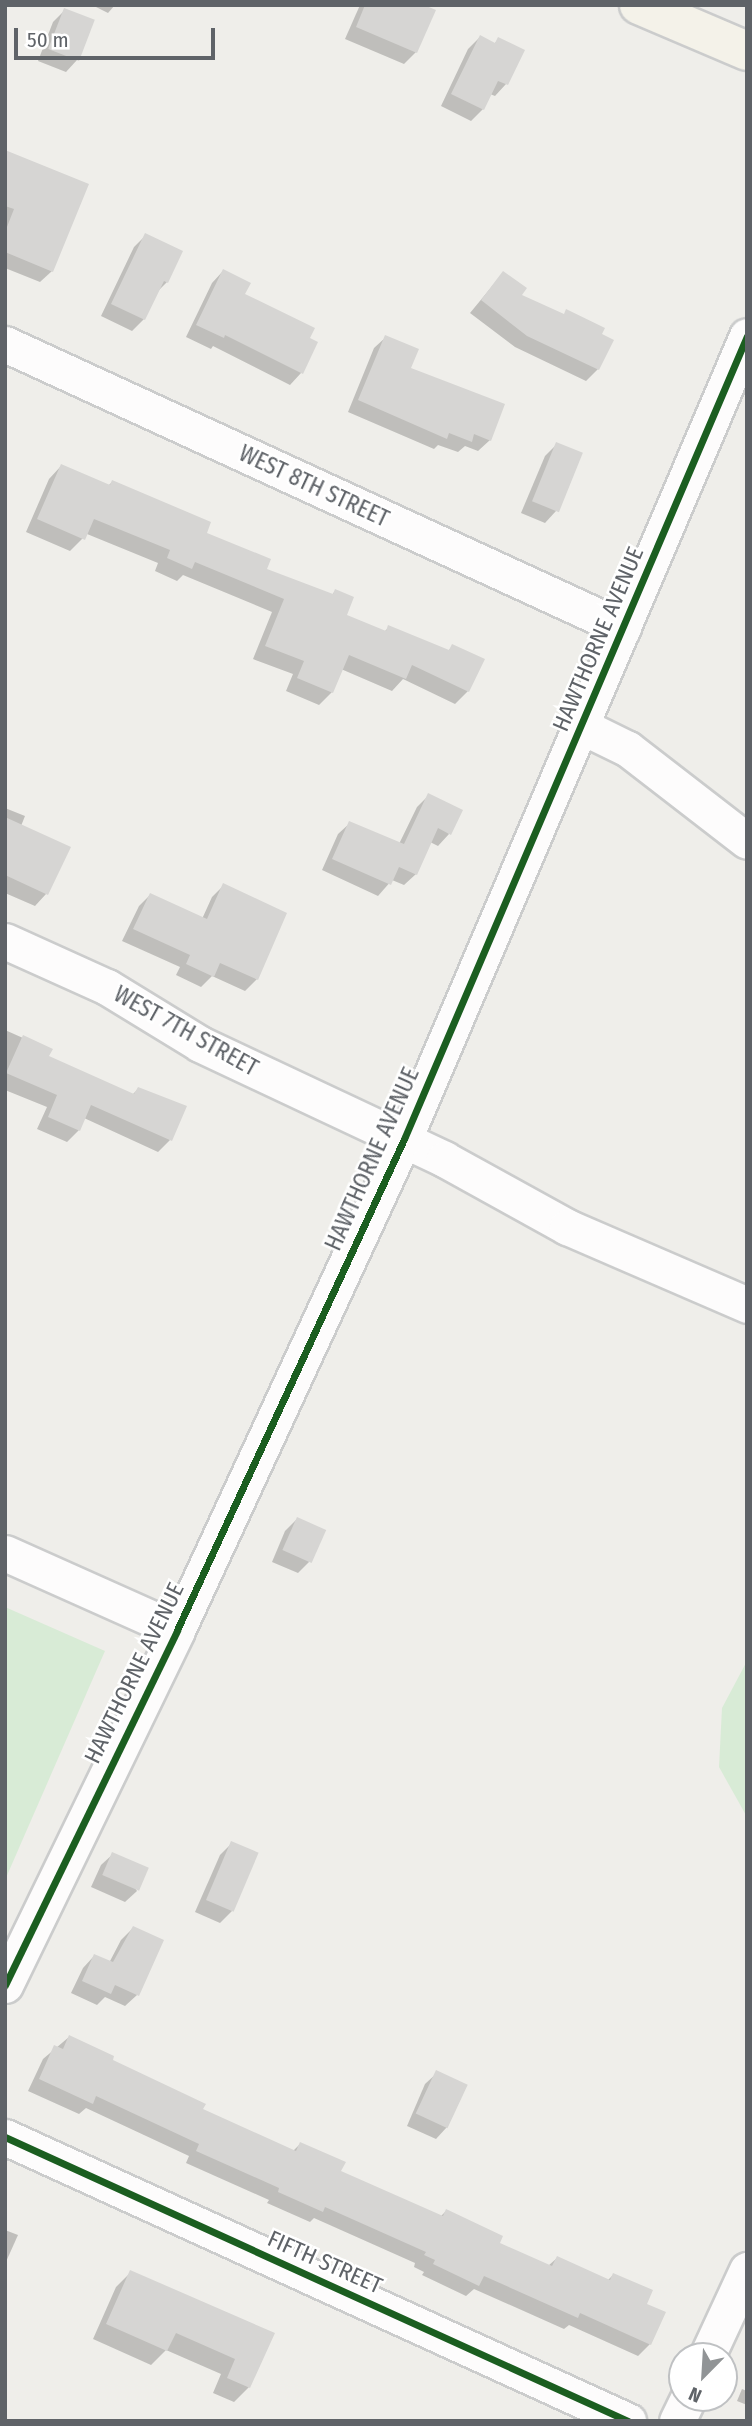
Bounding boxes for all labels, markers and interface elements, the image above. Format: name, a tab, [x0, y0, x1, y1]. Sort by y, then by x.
scale bar	[18, 14, 219, 58]
text: 50 m	[27, 27, 69, 53]
street label: WEST 8TH STREET	[235, 439, 393, 533]
street label: HAWTHORNE AVENUE	[547, 543, 649, 735]
street label: WEST 7TH STREET	[109, 980, 263, 1082]
street label: HAWTHORNE AVENUE	[319, 1063, 425, 1255]
street label: HAWTHORNE AVENUE	[78, 1578, 190, 1768]
street label: FIFTH STREET	[263, 2224, 387, 2300]
north arrow	[668, 2342, 738, 2412]
text: N	[685, 2382, 705, 2408]

